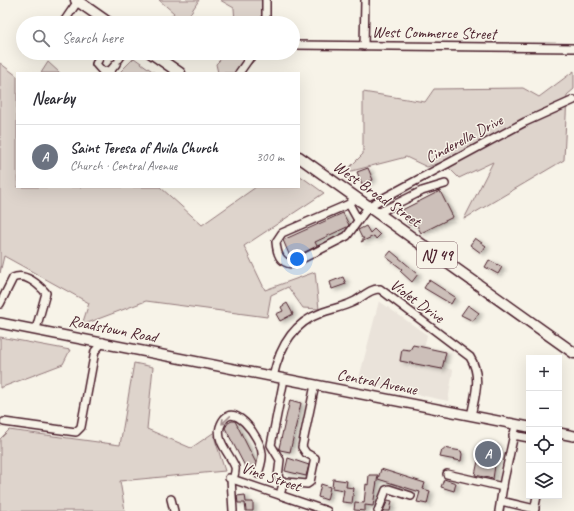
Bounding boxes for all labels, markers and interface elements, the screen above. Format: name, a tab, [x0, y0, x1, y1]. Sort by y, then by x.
search box	[16, 16, 300, 60]
street label: West Commerce Street	[372, 22, 499, 44]
icon: search	[30, 27, 52, 49]
text: Search here	[62, 29, 123, 48]
text: Nearby	[32, 88, 75, 109]
street label: Cinderella Drive	[422, 109, 508, 168]
text: Saint Teresa of Avila Church	[70, 139, 218, 158]
text: A	[42, 149, 48, 165]
text: 300 m	[256, 149, 284, 165]
street label: West Broad Street	[329, 157, 426, 232]
text: Church · Central Avenue	[70, 158, 177, 174]
road number: NJ 49	[417, 242, 457, 268]
your location	[287, 249, 307, 269]
street label: Violet Drive	[386, 275, 449, 328]
street label: Roadstown Road	[67, 311, 161, 348]
map controls	[526, 355, 562, 499]
button: +	[526, 355, 562, 391]
street label: Central Avenue	[335, 364, 420, 400]
button: −	[526, 391, 562, 427]
one-way arrow	[221, 416, 231, 425]
button: locate	[526, 427, 562, 463]
pin: A	[475, 439, 501, 469]
street label: Vine Street	[239, 458, 305, 497]
button: layers	[526, 463, 562, 499]

